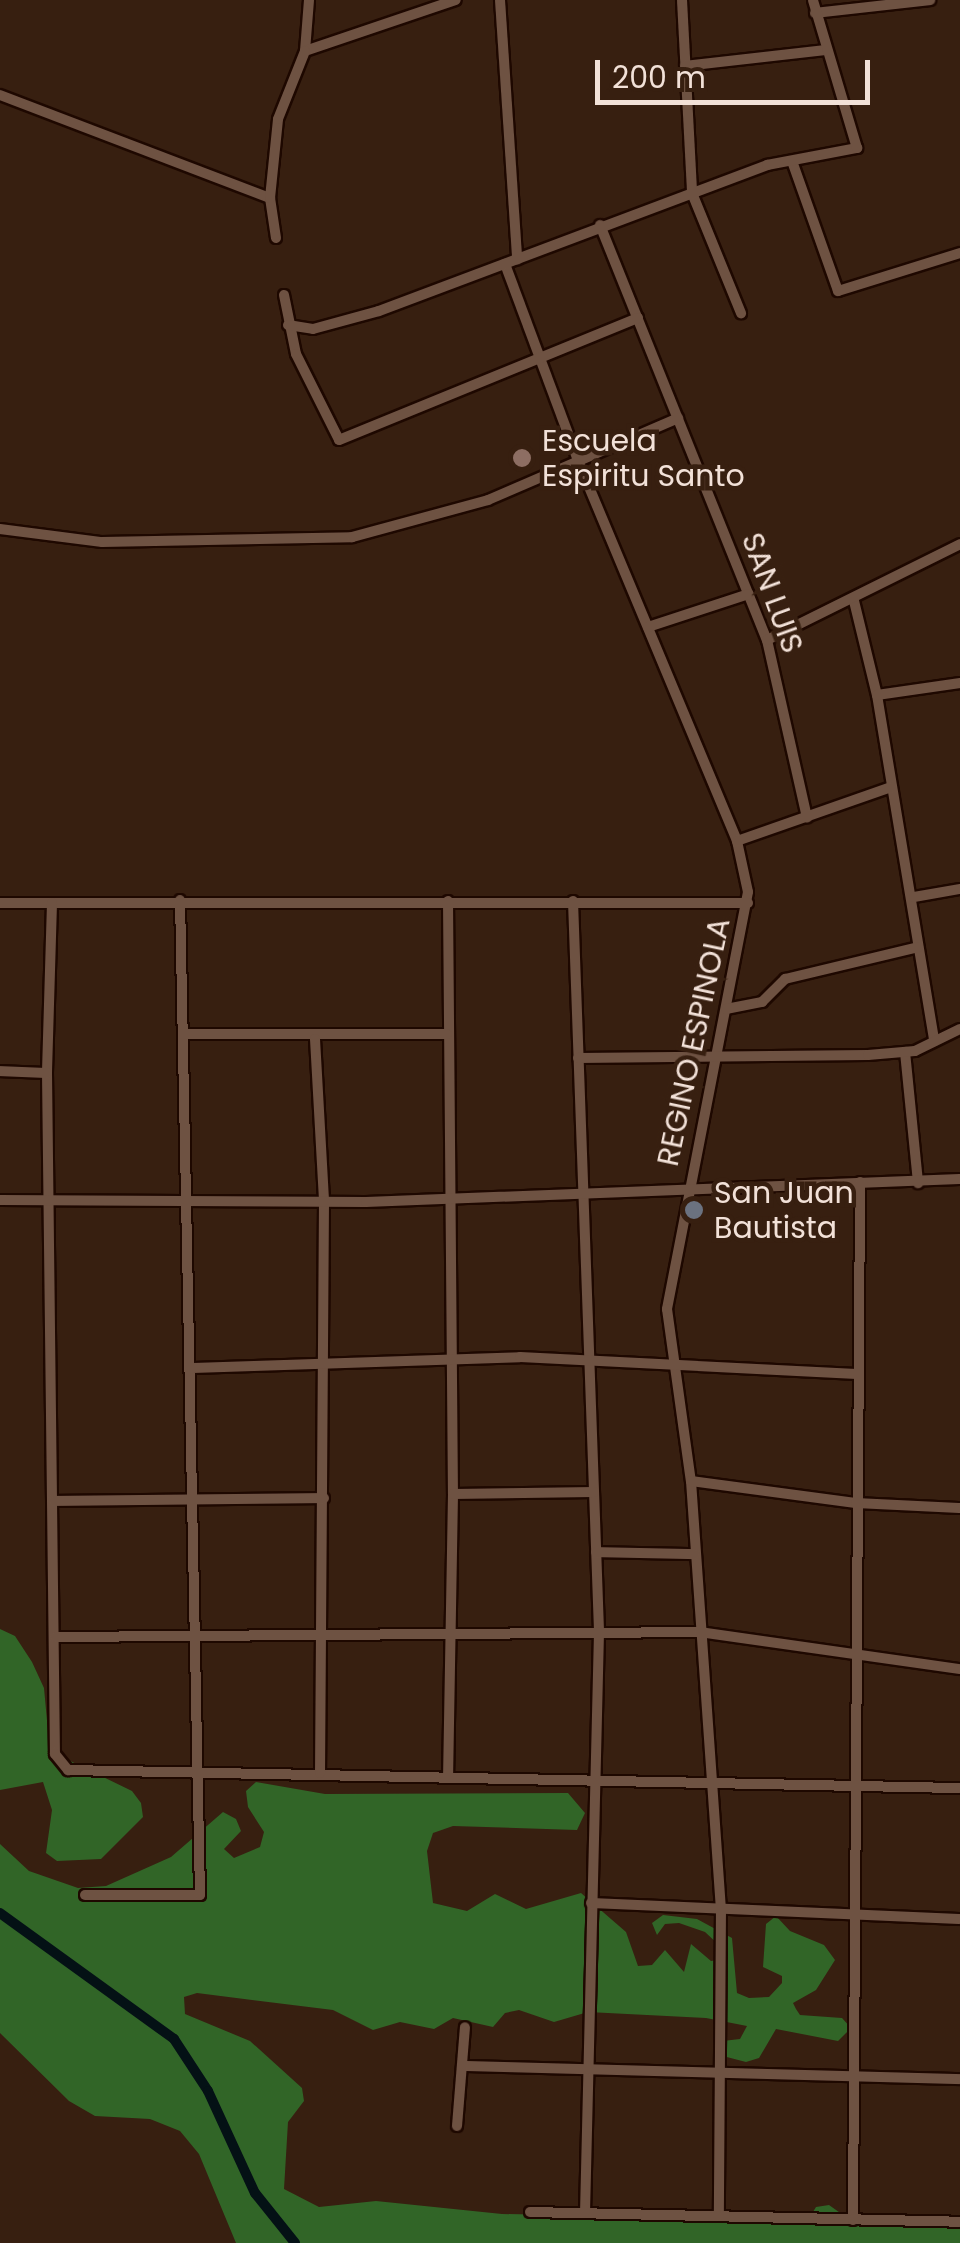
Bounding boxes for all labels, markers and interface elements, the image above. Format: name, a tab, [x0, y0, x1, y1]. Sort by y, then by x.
scale bar	[600, 40, 875, 102]
text: 200 m	[612, 56, 706, 99]
place label: Escuela Espiritu Santo	[542, 423, 745, 494]
marker: Escuela Espiritu Santo	[511, 447, 533, 469]
street label: SAN LUIS	[734, 528, 810, 658]
street label: REGINO ESPINOLA	[650, 915, 738, 1169]
place label: San Juan Bautista	[714, 1175, 854, 1246]
marker: San Juan Bautista	[683, 1199, 705, 1221]

